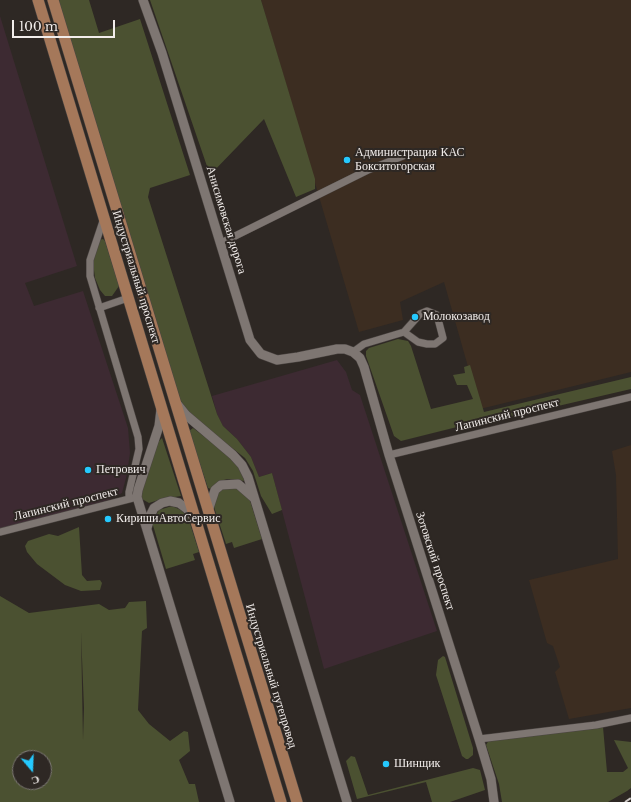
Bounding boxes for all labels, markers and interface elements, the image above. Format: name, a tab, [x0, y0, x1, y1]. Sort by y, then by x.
scale bar	[14, 12, 117, 38]
text: 100 m	[19, 19, 58, 34]
place label: Администрация КАС Бокситогорская	[355, 146, 465, 174]
marker: Администрация КАС Бокситогорская	[342, 155, 352, 165]
street label: Анисимовская дорога	[203, 164, 249, 276]
street label: Индустриальный проспект	[109, 209, 163, 345]
place label: Молокозавод	[423, 310, 490, 324]
marker: Молокозавод	[410, 312, 420, 322]
street label: Лапинский проспект	[453, 395, 561, 435]
place label: Петрович	[96, 463, 146, 477]
marker: Петрович	[83, 465, 93, 475]
street label: Лапинский проспект	[12, 484, 120, 524]
street label: Зотовский проспект	[412, 510, 458, 612]
place label: КиришиАвтоСервис	[116, 512, 221, 526]
marker: КиришиАвтоСервис	[103, 514, 113, 524]
street label: Индустриальный путепровод	[242, 602, 300, 750]
north arrow	[12, 750, 52, 790]
place label: Шинщик	[394, 757, 440, 771]
marker: Шинщик	[381, 759, 391, 769]
text: С	[30, 772, 42, 788]

